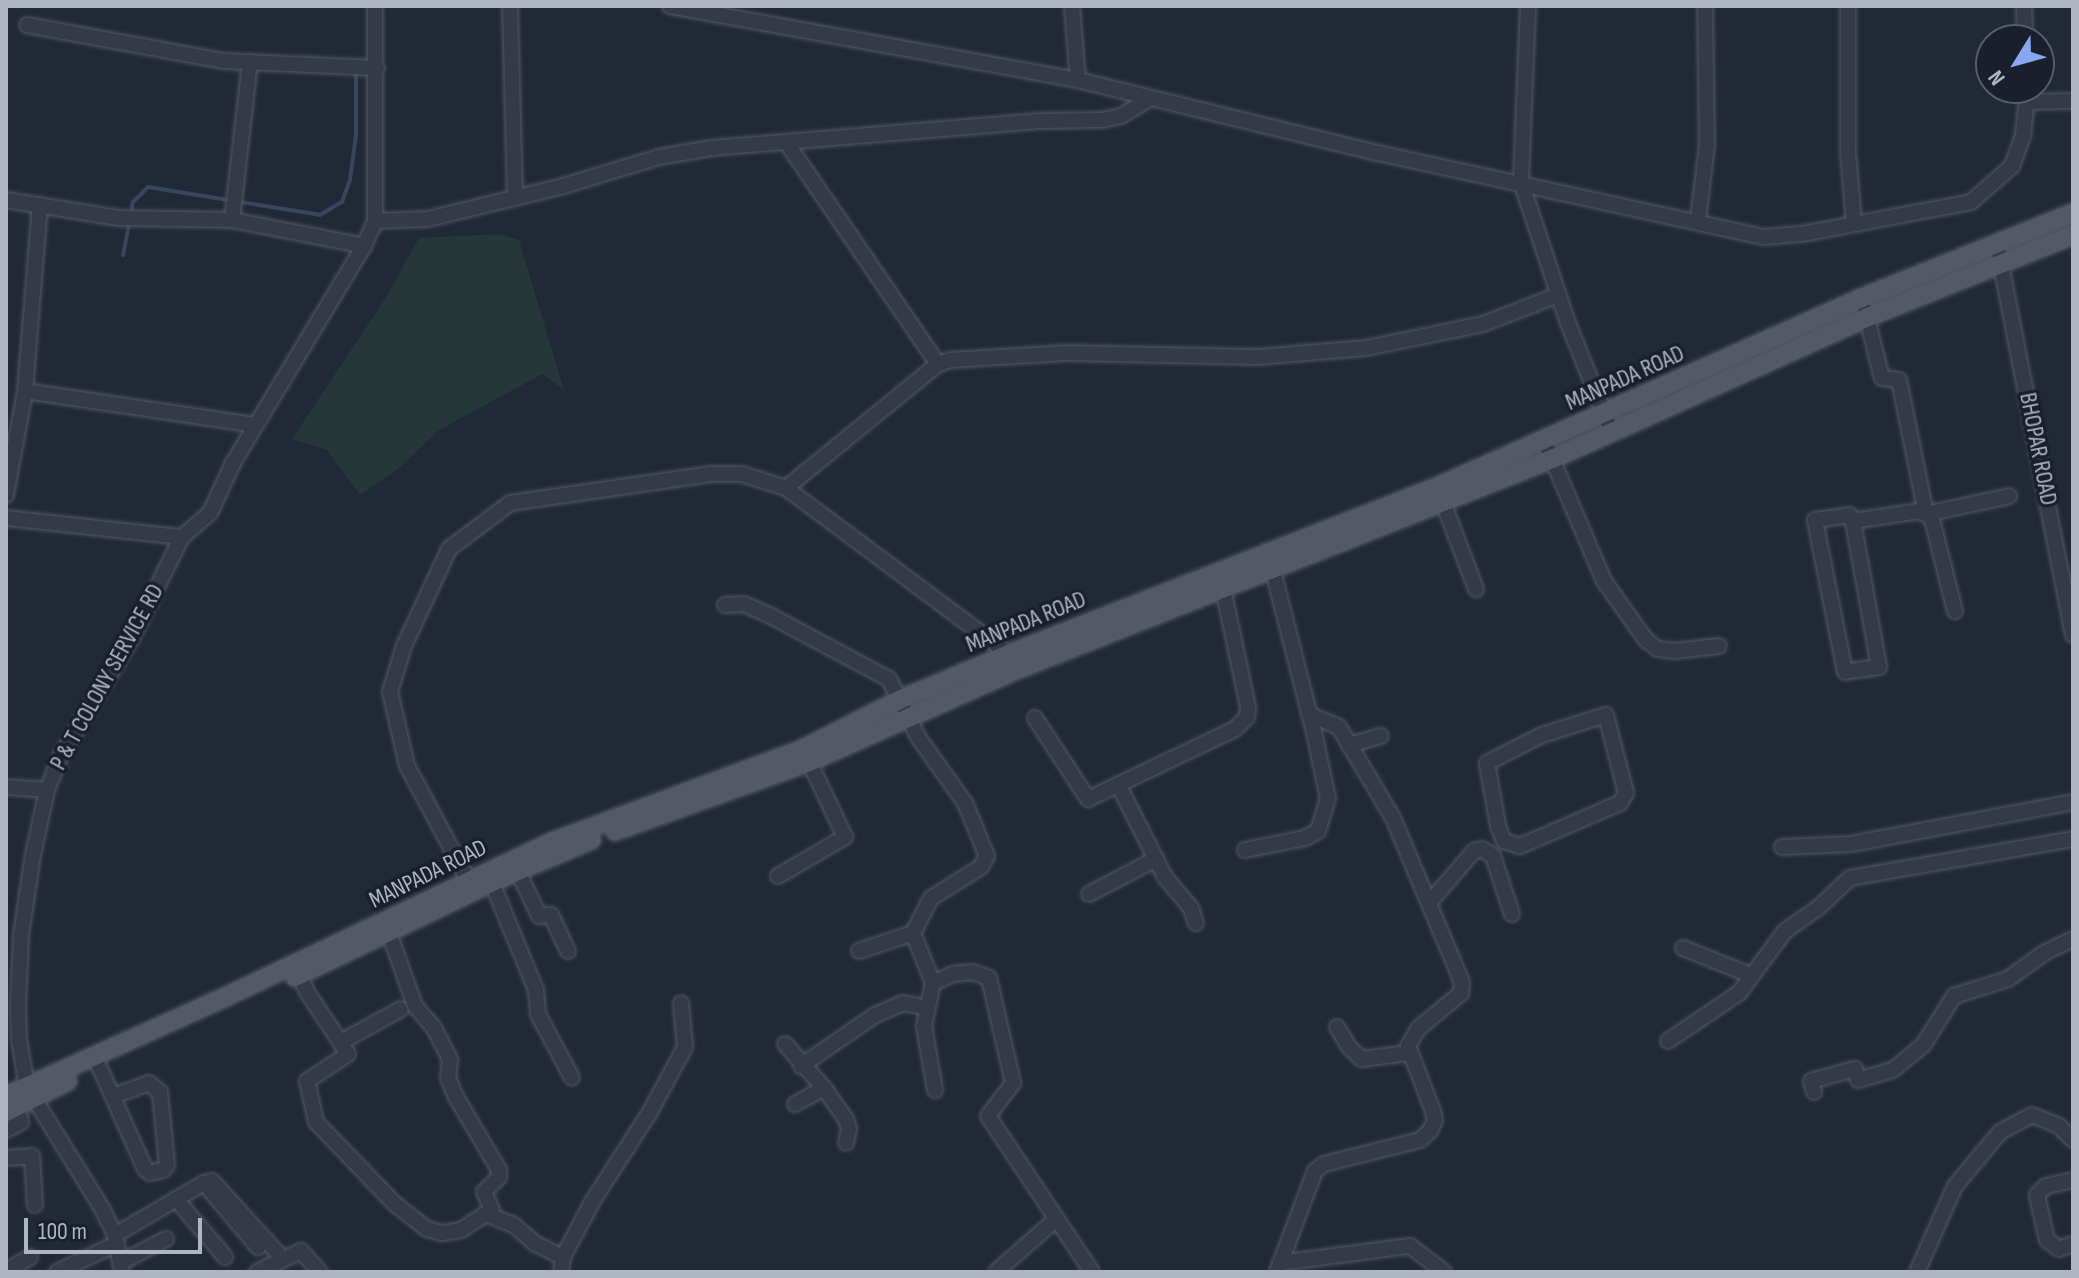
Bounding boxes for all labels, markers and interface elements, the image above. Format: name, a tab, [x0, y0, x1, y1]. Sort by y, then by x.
north arrow	[1975, 24, 2055, 104]
text: N	[1983, 65, 2011, 90]
street label: MANPADA ROAD	[1561, 339, 1689, 417]
street label: BHOPAR ROAD	[2013, 390, 2063, 508]
street label: P & T COLONY SERVICE RD	[44, 579, 170, 775]
street label: MANPADA ROAD	[962, 585, 1090, 659]
street label: MANPADA ROAD	[365, 833, 491, 915]
scale bar	[28, 1202, 206, 1252]
text: 100 m	[38, 1217, 87, 1246]

